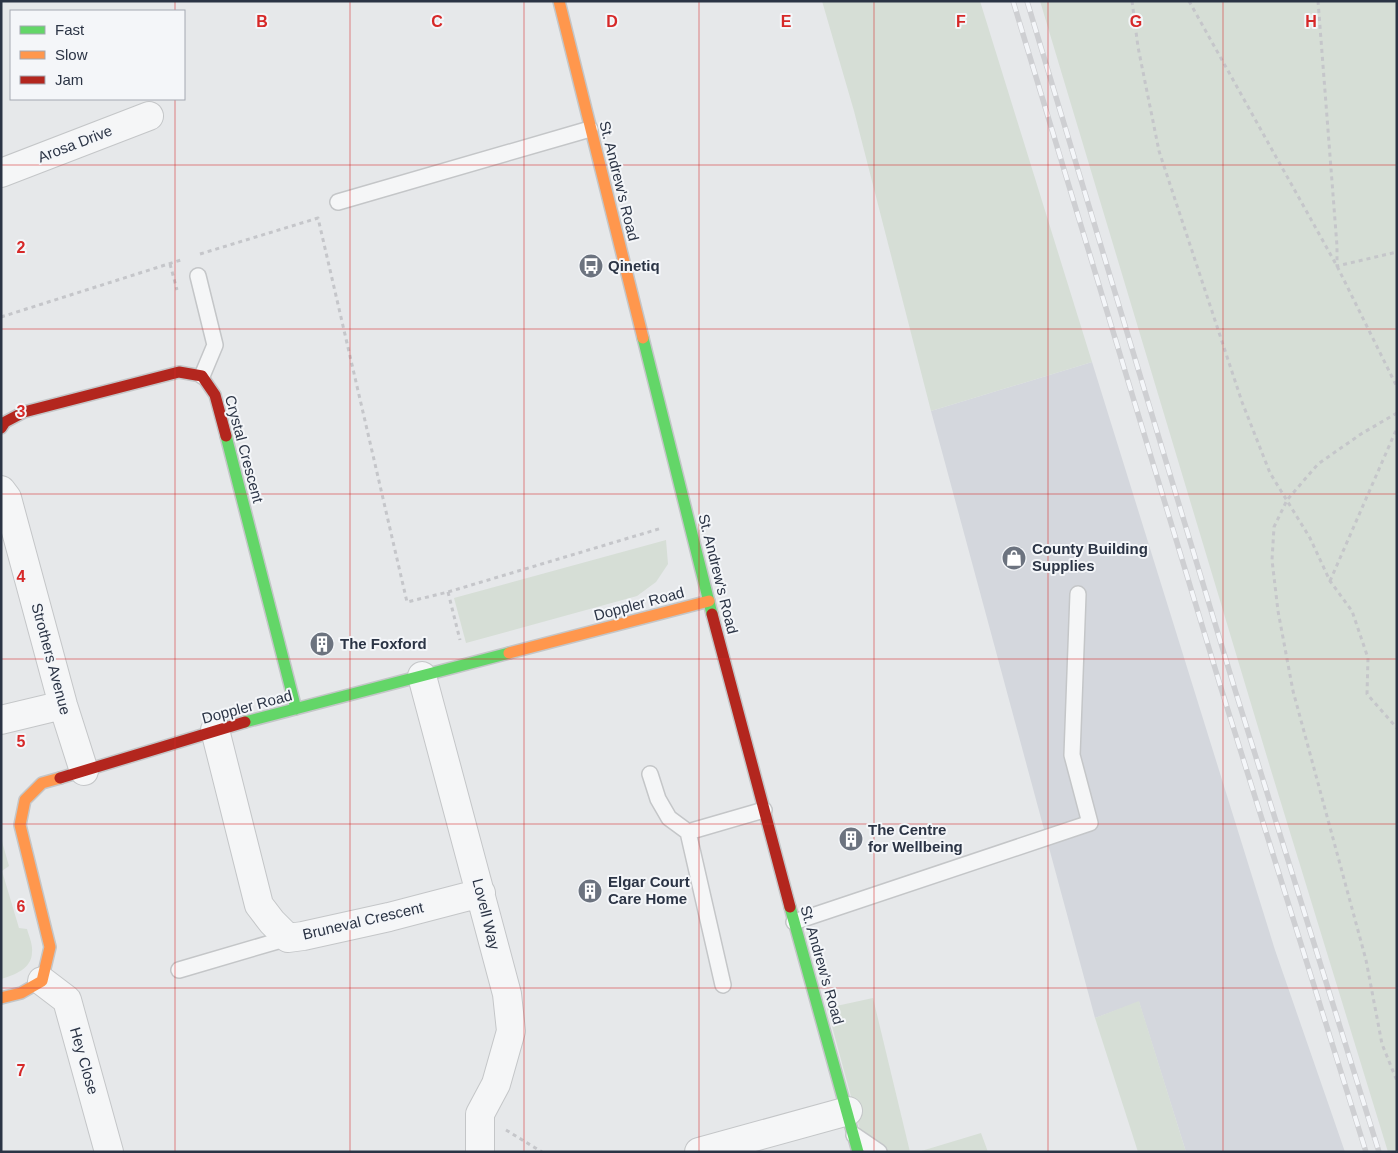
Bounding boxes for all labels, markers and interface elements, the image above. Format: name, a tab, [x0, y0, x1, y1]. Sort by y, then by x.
legend	[10, 10, 185, 100]
text: B	[256, 13, 268, 30]
text: C	[431, 13, 443, 30]
text: D	[606, 13, 618, 30]
text: E	[781, 13, 792, 30]
text: F	[956, 13, 966, 30]
text: G	[1130, 13, 1142, 30]
text: H	[1305, 13, 1317, 30]
text: Fast	[55, 21, 85, 38]
text: Slow	[55, 46, 88, 63]
text: Jam	[55, 71, 83, 88]
street label: St. Andrew's Road	[596, 119, 643, 243]
street label: Arosa Drive	[35, 122, 114, 166]
text: 2	[17, 239, 26, 256]
bus stop icon: Qinetiq	[578, 253, 604, 279]
place label: Qinetiq	[608, 257, 660, 274]
street label: Crystal Crescent	[222, 393, 267, 505]
text: 3	[17, 403, 26, 420]
street label: St. Andrew's Road	[695, 512, 742, 636]
place label: County Building Supplies	[1032, 540, 1148, 574]
shop icon: County Building Supplies	[1001, 545, 1027, 571]
text: 4	[17, 568, 26, 585]
street label: Doppler Road	[592, 583, 686, 624]
street label: Strothers Avenue	[28, 601, 75, 717]
building icon: The Foxford	[309, 631, 335, 657]
place label: The Foxford	[340, 635, 427, 652]
street label: Doppler Road	[200, 686, 294, 727]
text: 5	[17, 733, 26, 750]
place label: The Centre for Wellbeing	[868, 821, 963, 855]
building icon: The Centre for Wellbeing	[838, 826, 864, 852]
place label: Elgar Court Care Home	[608, 873, 690, 907]
street label: Lovell Way	[469, 876, 504, 952]
building icon: Elgar Court Care Home	[577, 878, 603, 904]
text: 6	[17, 898, 26, 915]
street label: Bruneval Crescent	[301, 898, 426, 943]
street label: St. Andrew's Road	[797, 903, 848, 1026]
street label: Hey Close	[67, 1025, 102, 1096]
text: 7	[17, 1062, 26, 1079]

